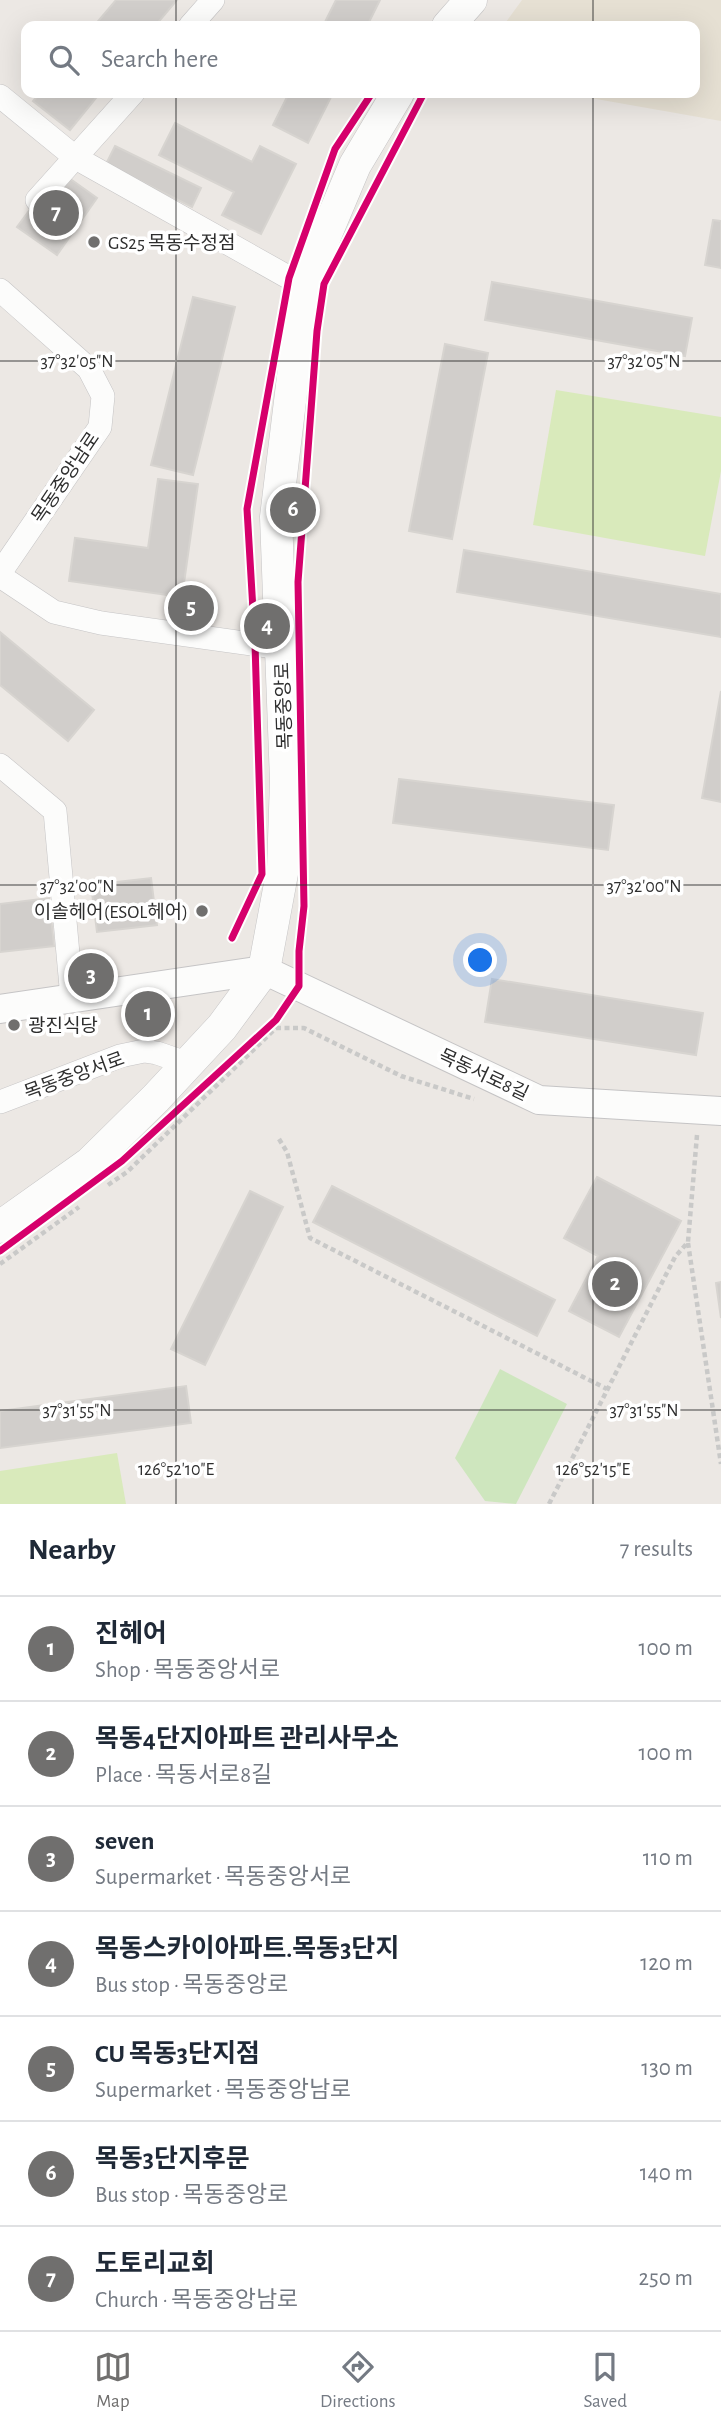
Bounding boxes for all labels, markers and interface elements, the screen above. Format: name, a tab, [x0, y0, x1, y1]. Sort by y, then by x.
search box	[21, 21, 700, 98]
icon: search	[45, 41, 83, 79]
text: Search here	[101, 46, 219, 72]
pin: 7	[33, 187, 79, 239]
place label: GS25 목동수정점	[108, 233, 236, 253]
marker: GS25 목동수정점	[86, 234, 102, 250]
text: 37°32'05"N	[40, 353, 114, 371]
text: 37°32'05"N	[607, 353, 681, 371]
street label: 목동중앙남로	[28, 428, 103, 527]
pin: 6	[270, 484, 316, 536]
pin: 5	[168, 582, 214, 634]
pin: 4	[244, 600, 290, 652]
street label: 목동중앙로	[272, 662, 296, 750]
text: 37°32'00"N	[39, 878, 115, 896]
text: 37°32'00"N	[606, 878, 682, 896]
place label: 이솔헤어(ESOL헤어)	[34, 902, 188, 922]
marker: 이솔헤어(ESOL헤어)	[194, 903, 210, 919]
your location	[463, 943, 497, 977]
pin: 3	[68, 950, 114, 1002]
pin: 1	[125, 988, 171, 1040]
place label: 광진식당	[28, 1016, 98, 1036]
marker: 광진식당	[6, 1017, 22, 1033]
street label: 목동서로8길	[436, 1045, 531, 1104]
street label: 목동중앙서로	[22, 1049, 127, 1103]
pin: 2	[592, 1258, 638, 1310]
text: 37°31'55"N	[42, 1402, 112, 1420]
text: 37°31'55"N	[609, 1402, 679, 1420]
text: 126°52'10"E	[138, 1461, 214, 1479]
text: 126°52'15"E	[556, 1461, 630, 1479]
text: Nearby	[28, 1535, 116, 1565]
text: 7 results	[620, 1538, 693, 1561]
text: 진헤어	[95, 1621, 167, 1647]
text: 1	[47, 1637, 55, 1660]
text: 100 m	[639, 1637, 693, 1660]
text: Shop · 목동중앙서로	[95, 1659, 280, 1682]
text: 목동4단지아파트 관리사무소	[95, 1726, 399, 1752]
text: 2	[46, 1742, 56, 1765]
text: 100 m	[639, 1742, 693, 1765]
text: Place · 목동서로8길	[95, 1764, 272, 1787]
text: seven	[95, 1828, 155, 1854]
text: 3	[46, 1847, 56, 1870]
text: 110 m	[643, 1847, 693, 1870]
text: Supermarket · 목동중앙서로	[95, 1866, 351, 1889]
text: 목동스카이아파트.목동3단지	[95, 1936, 399, 1962]
text: 4	[45, 1952, 57, 1975]
text: 120 m	[640, 1952, 693, 1975]
text: Bus stop · 목동중앙로	[95, 1974, 289, 1997]
text: CU 목동3단지점	[95, 2041, 260, 2067]
text: 5	[46, 2057, 56, 2080]
text: 130 m	[641, 2057, 693, 2080]
text: Supermarket · 목동중앙남로	[95, 2079, 351, 2102]
text: 목동3단지후문	[95, 2146, 250, 2172]
text: 6	[45, 2162, 57, 2185]
text: 140 m	[640, 2162, 693, 2185]
text: Bus stop · 목동중앙로	[95, 2184, 289, 2207]
text: 도토리교회	[95, 2251, 215, 2277]
text: 7	[46, 2267, 56, 2290]
text: 250 m	[639, 2267, 693, 2290]
text: Church · 목동중앙남로	[95, 2289, 298, 2312]
tab: Map	[94, 2348, 132, 2413]
tab: Directions	[320, 2348, 396, 2413]
tab: Saved	[584, 2348, 627, 2413]

